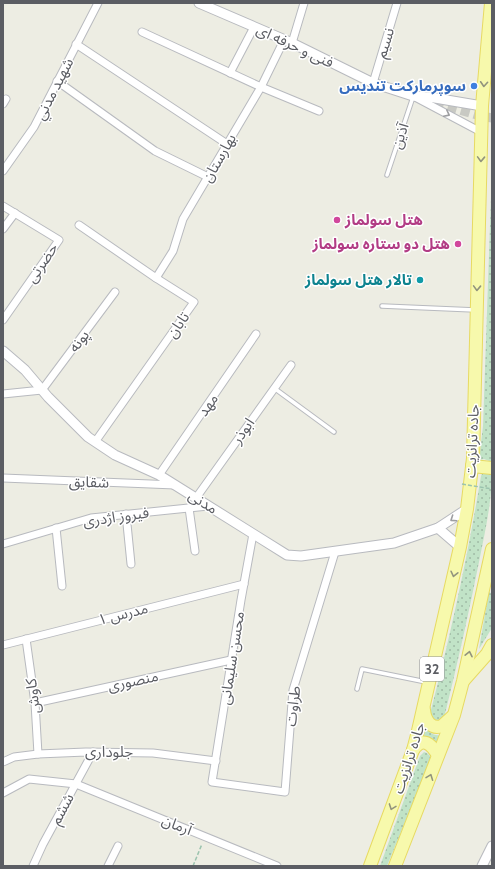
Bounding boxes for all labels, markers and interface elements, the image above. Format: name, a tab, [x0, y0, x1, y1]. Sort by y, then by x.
street label: فنی و حرفه ای	[254, 20, 337, 72]
street label: نسيم	[372, 26, 400, 61]
street label: شهيد مدني	[31, 55, 80, 124]
place label: سوپرمارکت تندیس	[339, 77, 466, 96]
marker: سوپرمارکت تندیس	[469, 81, 479, 91]
one-way arrow	[479, 81, 488, 87]
one-way arrow	[443, 109, 450, 117]
street label: آذین	[387, 120, 413, 151]
street label: بهارستان	[198, 131, 240, 185]
one-way arrow	[477, 156, 485, 162]
place label: هتل سولماز	[344, 211, 423, 229]
marker: هتل سولماز	[332, 215, 342, 225]
place label: هتل دو ستاره سولماز	[311, 235, 450, 253]
marker: هتل دو ستاره سولماز	[453, 239, 463, 249]
street label: حضرتی	[22, 240, 62, 286]
place label: تالار هتل سولماز	[304, 271, 413, 289]
marker: تالار هتل سولماز	[415, 275, 425, 285]
one-way arrow	[473, 285, 481, 291]
street label: تابان	[163, 309, 193, 341]
street label: پونه	[65, 326, 94, 356]
street label: مهد	[194, 390, 222, 420]
street label: جاده ترانزیت	[461, 404, 483, 478]
street label: ابوذر	[227, 415, 258, 448]
street label: شقایق	[69, 472, 110, 493]
street label: مدنی	[185, 486, 221, 518]
street label: فیروز اژدری	[82, 503, 150, 531]
one-way arrow	[450, 514, 457, 521]
one-way arrow	[451, 571, 459, 577]
street label: مدرس ۱	[96, 599, 150, 629]
street label: محسن سلیمانی	[216, 610, 248, 706]
one-way arrow	[465, 651, 473, 657]
road number: 32	[420, 657, 444, 681]
street label: منصوری	[106, 667, 160, 695]
street label: کاوش	[22, 677, 44, 715]
street label: طراوت	[282, 685, 304, 727]
street label: جاده ترانزیت	[389, 720, 429, 796]
street label: جلوداری	[85, 743, 133, 761]
one-way arrow	[425, 774, 433, 781]
street label: ششم	[46, 790, 80, 829]
one-way arrow	[389, 804, 397, 811]
street label: آرمان	[159, 811, 195, 839]

